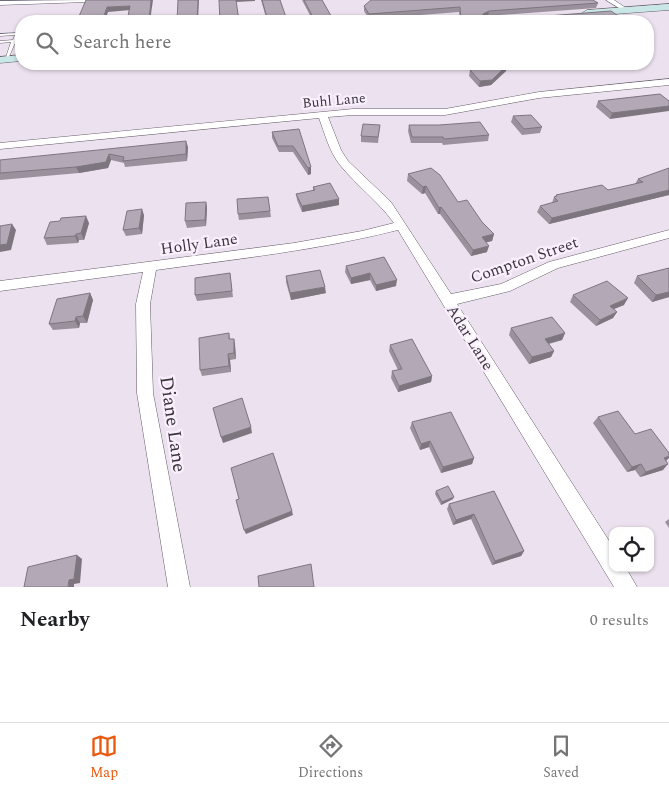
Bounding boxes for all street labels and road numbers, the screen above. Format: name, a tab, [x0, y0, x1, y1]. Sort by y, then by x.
street label: Buhl Lane	[302, 87, 367, 114]
street label: Holly Lane	[159, 227, 239, 261]
street label: Compton Street	[467, 230, 582, 290]
street label: Adar Lane	[440, 300, 500, 375]
street label: Diane Lane	[151, 374, 194, 474]

